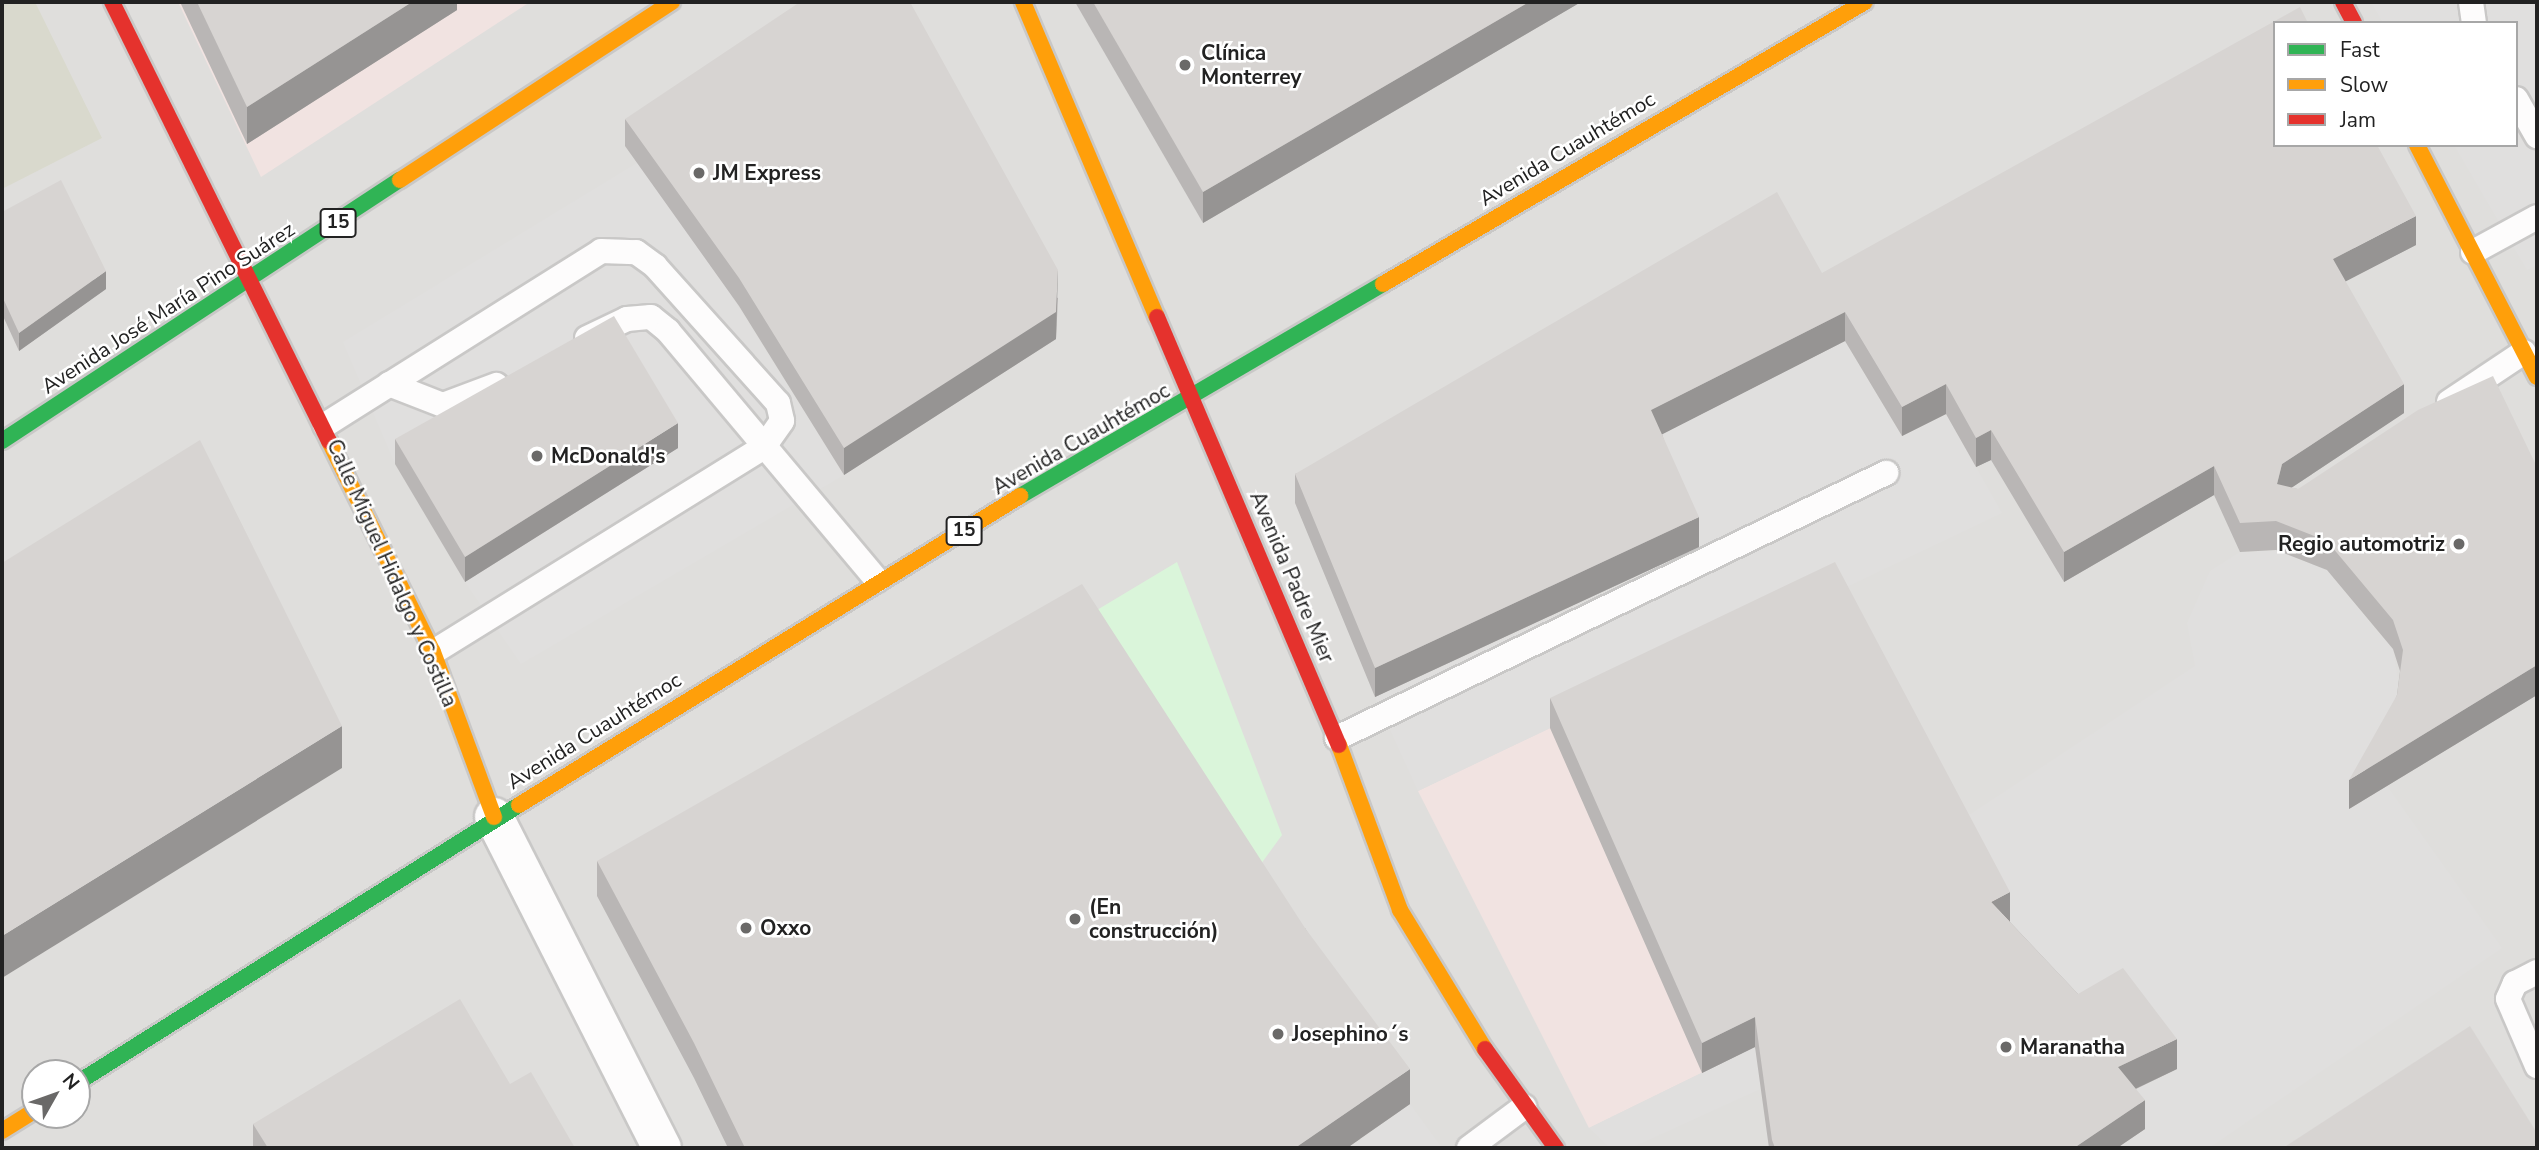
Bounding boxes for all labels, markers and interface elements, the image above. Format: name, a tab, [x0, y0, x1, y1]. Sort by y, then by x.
legend	[2273, 21, 2518, 147]
text: Fast	[2340, 36, 2380, 64]
place label: Clínica Monterrey	[1201, 40, 1302, 90]
marker: Clínica Monterrey	[1175, 55, 1195, 75]
text: Slow	[2340, 71, 2388, 99]
street label: Avenida Cuauhtémoc	[1475, 87, 1659, 211]
text: Jam	[2340, 106, 2376, 134]
place label: JM Express	[713, 160, 821, 186]
marker: JM Express	[691, 165, 707, 181]
road number: 15	[319, 208, 357, 238]
street label: Avenida José María Pino Suárez	[37, 217, 299, 399]
street label: Avenida Cuauhtémoc	[988, 378, 1174, 500]
street label: Calle Miguel Hidalgo y Costilla	[321, 435, 463, 711]
place label: McDonald's	[551, 443, 666, 469]
marker: McDonald's	[529, 448, 545, 464]
street label: Avenida Padre Mier	[1244, 487, 1340, 667]
road number: 15	[945, 516, 983, 546]
place label: Regio automotriz	[2278, 531, 2445, 557]
marker: Regio automotriz	[2451, 536, 2467, 552]
street label: Avenida Cuauhtémoc	[502, 667, 686, 795]
place label: (En construcción)	[1089, 894, 1219, 944]
marker: (En construcción)	[1067, 911, 1083, 927]
place label: Oxxo	[760, 915, 811, 941]
marker: Oxxo	[738, 920, 754, 936]
place label: Josephino´s	[1292, 1021, 1409, 1047]
marker: Josephino´s	[1270, 1026, 1286, 1042]
place label: Maranatha	[2020, 1034, 2125, 1060]
marker: Maranatha	[1998, 1039, 2014, 1055]
north arrow	[21, 1059, 91, 1129]
text: N	[56, 1068, 85, 1096]

